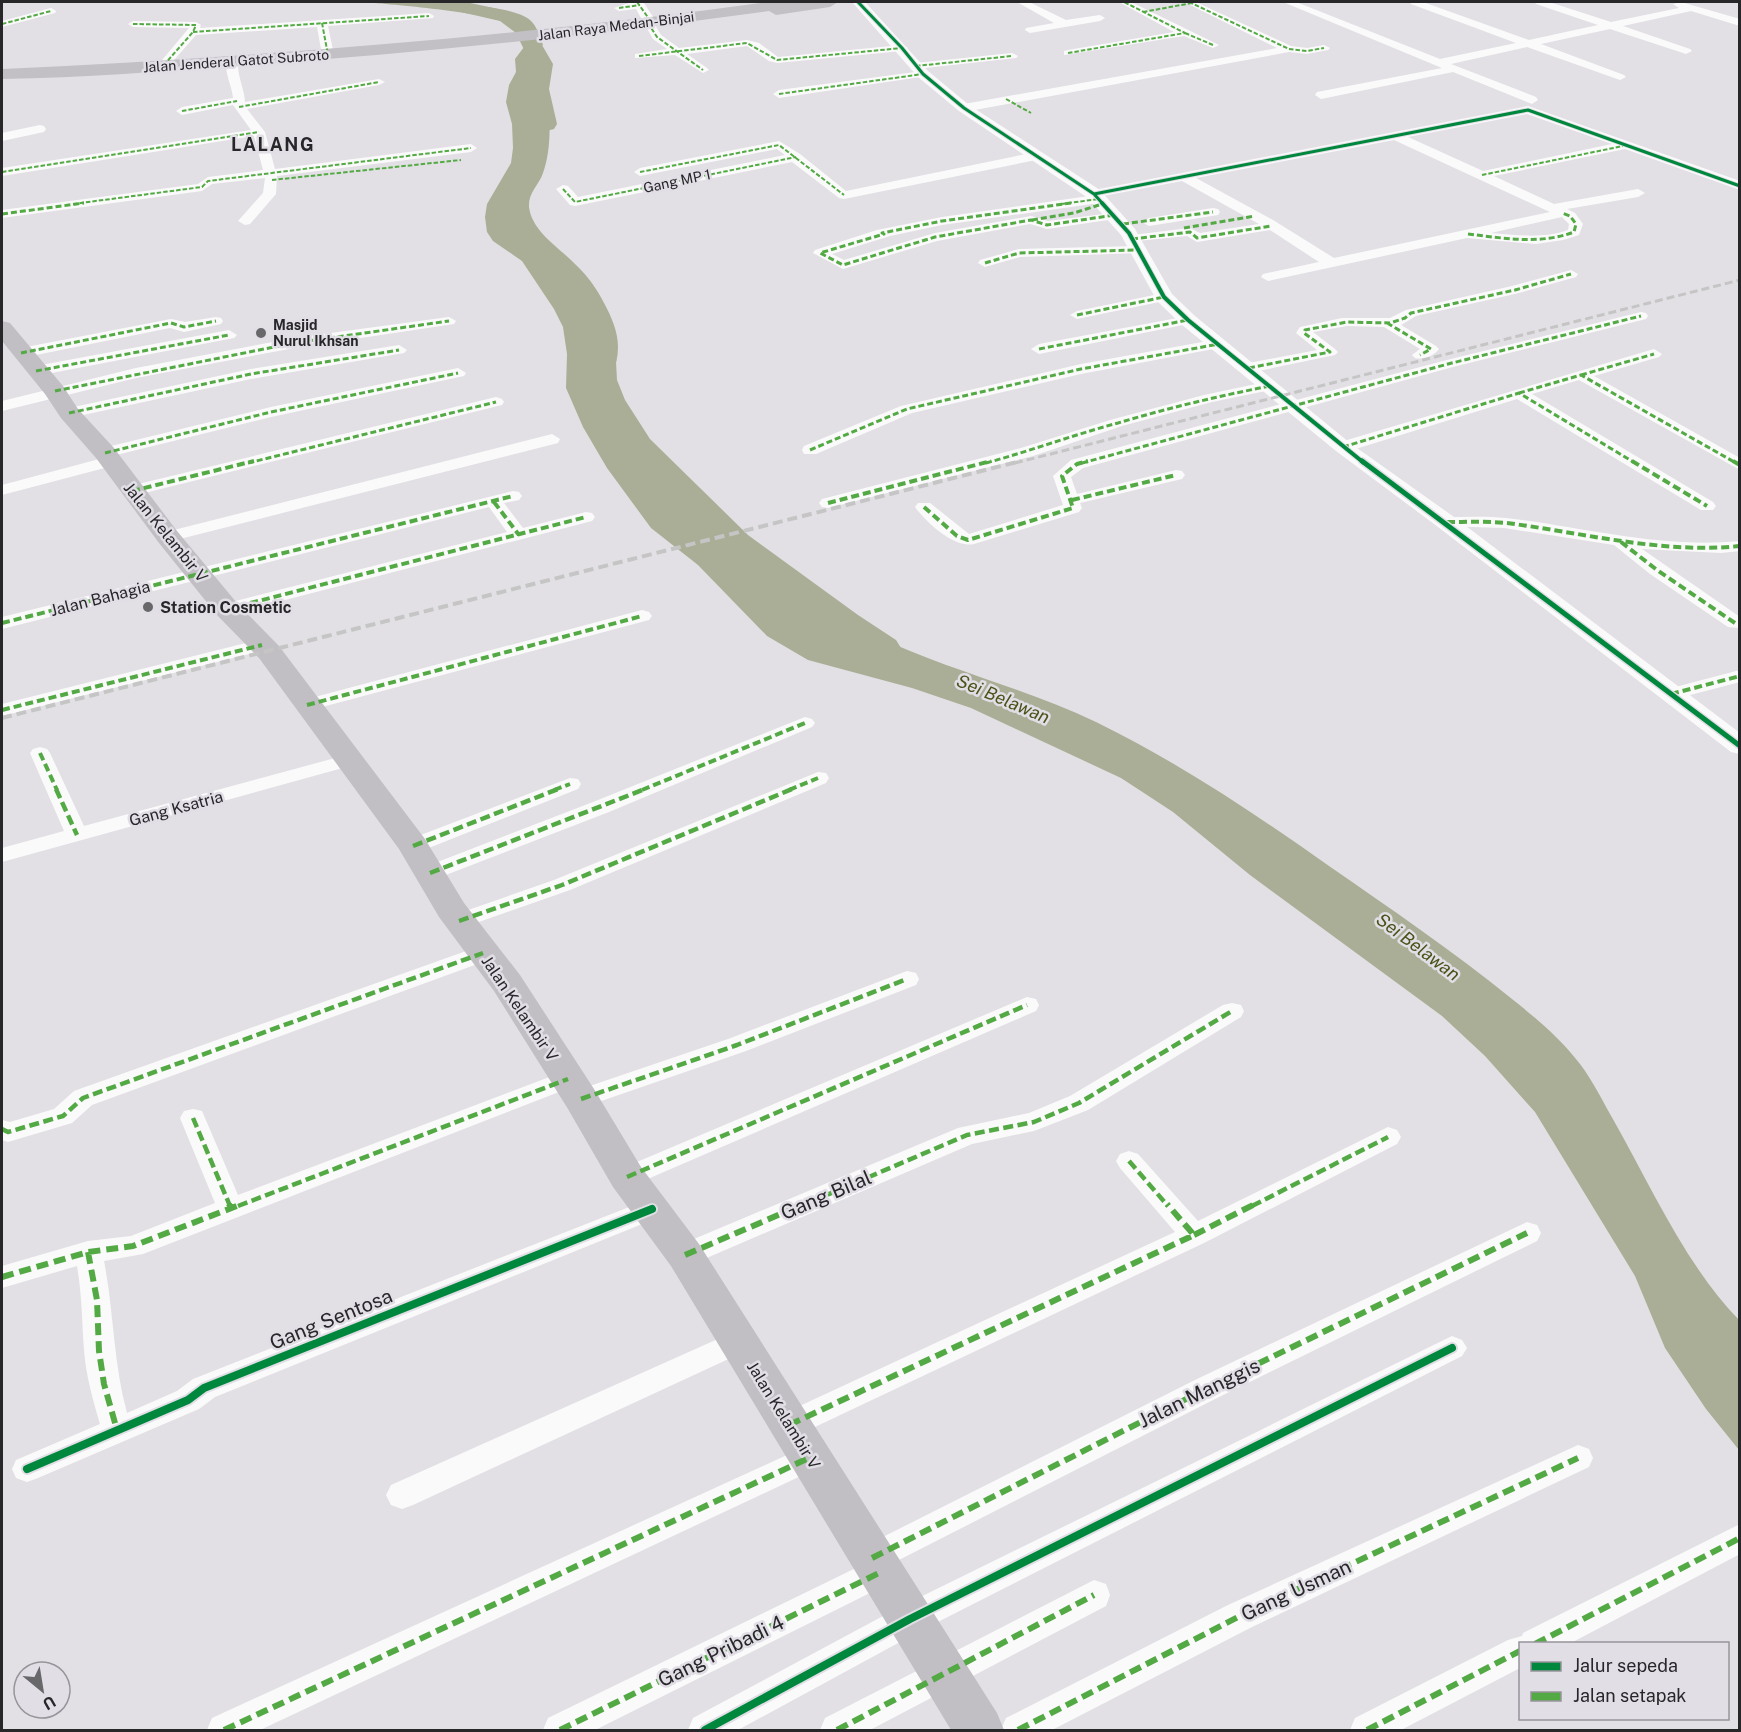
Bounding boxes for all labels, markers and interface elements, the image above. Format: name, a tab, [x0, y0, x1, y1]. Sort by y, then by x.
street label: Jalan Raya Medan-Binjai	[537, 8, 695, 44]
street label: Jalan Jenderal Gatot Subroto	[142, 47, 330, 75]
district label: LALANG	[231, 134, 315, 155]
street label: Gang MP 1	[642, 166, 712, 196]
place label: Masjid Nurul Ikhsan	[273, 317, 359, 349]
marker: Masjid Nurul Ikhsan	[254, 326, 268, 340]
street label: Jalan Kelambir V	[120, 479, 212, 586]
street label: Jalan Bahagia	[48, 577, 152, 620]
place label: Station Cosmetic	[160, 598, 292, 617]
marker: Station Cosmetic	[141, 600, 155, 614]
water label: Sei Belawan	[953, 670, 1053, 728]
street label: Gang Ksatria	[127, 787, 225, 830]
water label: Sei Belawan	[1372, 908, 1464, 985]
street label: Jalan Kelambir V	[477, 952, 562, 1065]
street label: Gang Bilal	[777, 1165, 875, 1225]
street label: Gang Sentosa	[266, 1283, 396, 1355]
street label: Jalan Manggis	[1134, 1353, 1264, 1433]
street label: Jalan Kelambir V	[743, 1358, 824, 1473]
street label: Gang Usman	[1237, 1554, 1355, 1626]
street label: Gang Pribadi 4	[654, 1610, 788, 1692]
legend	[1519, 1642, 1729, 1720]
text: Jalur sepeda	[1573, 1655, 1678, 1676]
north arrow	[12, 1660, 72, 1720]
text: Jalan setapak	[1573, 1685, 1686, 1706]
text: U	[39, 1691, 59, 1714]

